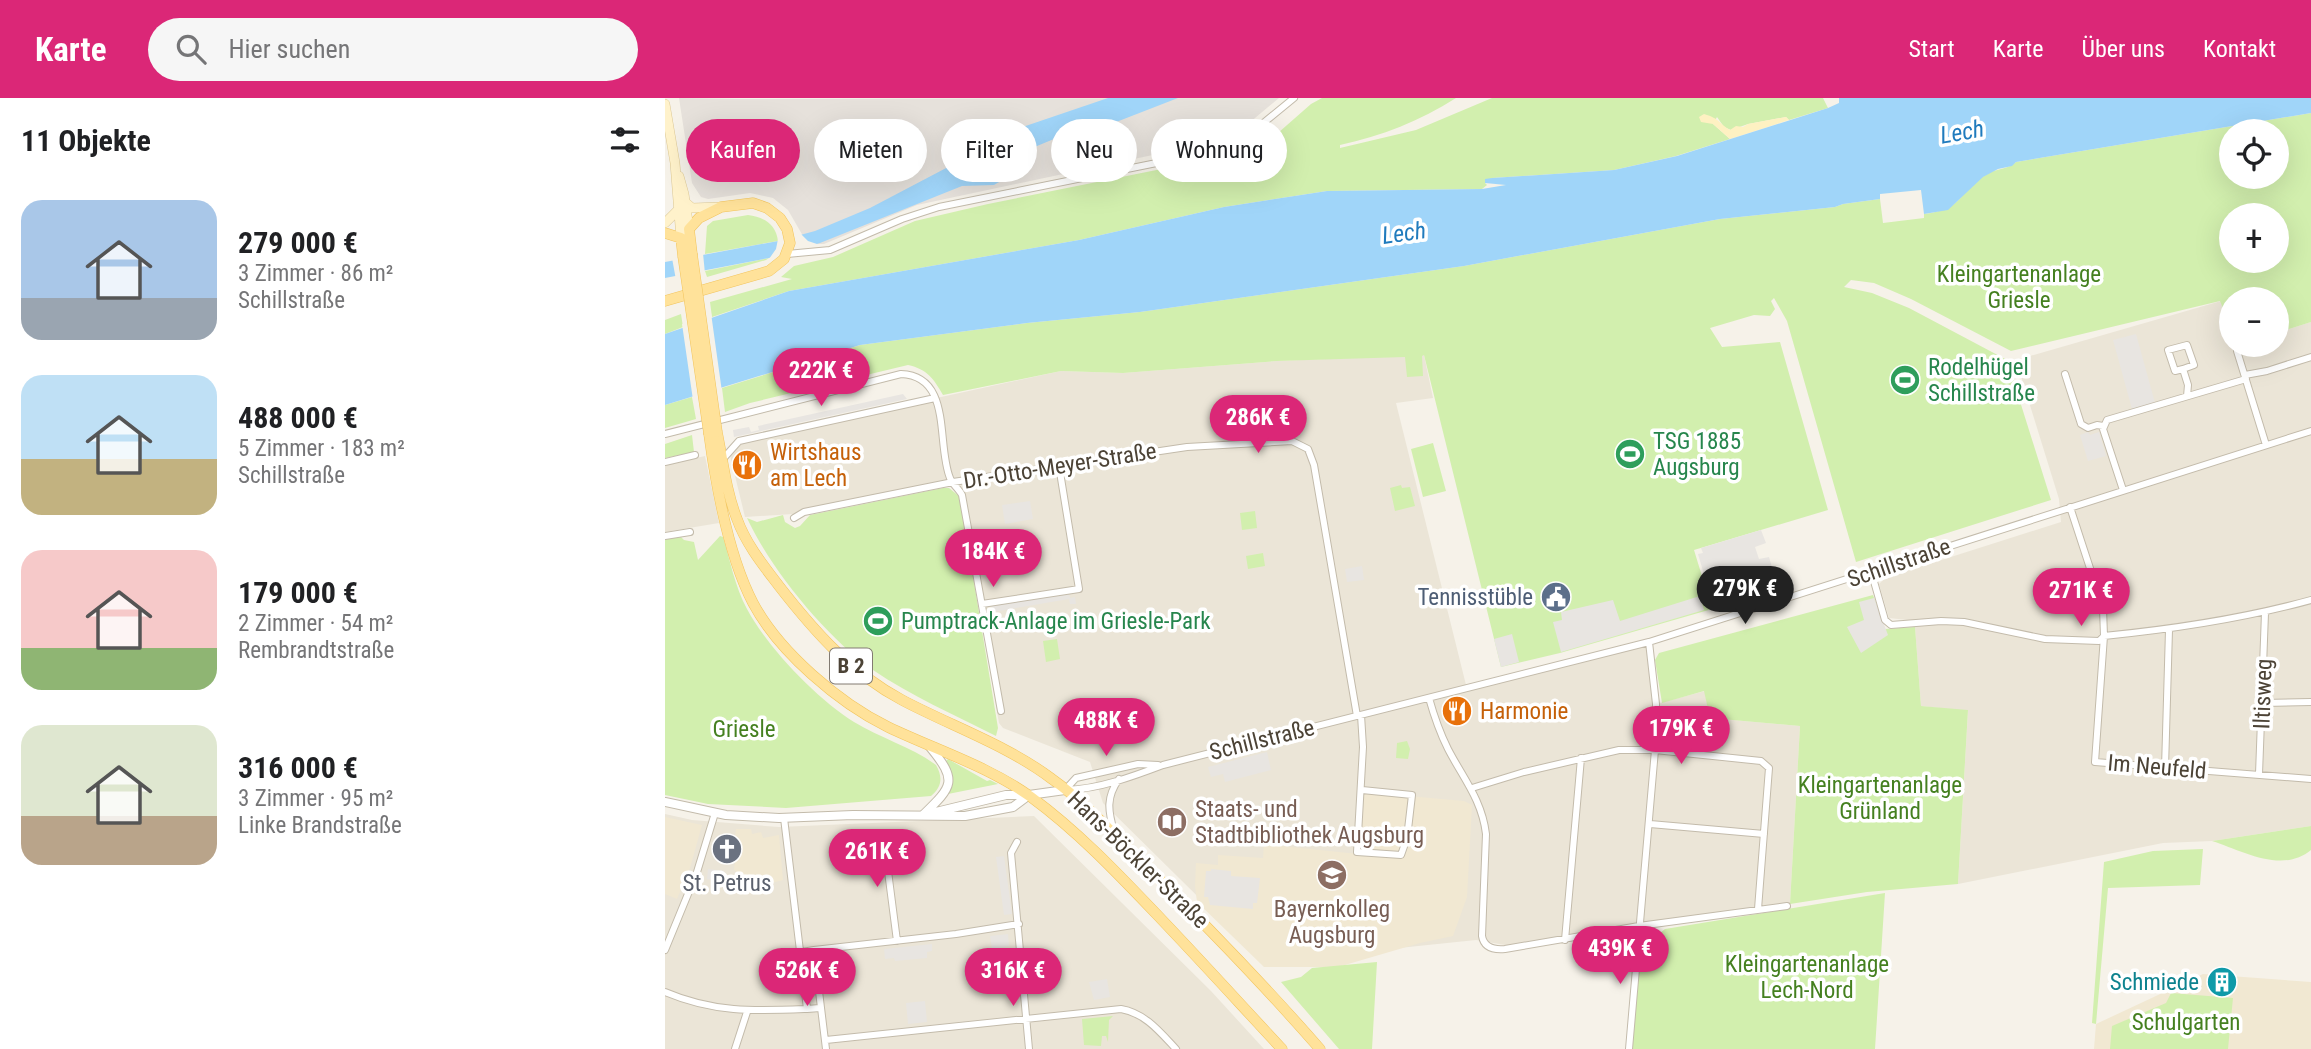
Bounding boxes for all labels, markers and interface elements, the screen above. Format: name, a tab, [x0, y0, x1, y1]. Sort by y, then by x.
search box	[148, 18, 638, 81]
text: Karte	[35, 30, 106, 69]
icon: search	[172, 30, 210, 68]
text: Hier suchen	[228, 34, 350, 64]
text: Start	[1909, 35, 1955, 63]
text: Karte	[1993, 35, 2043, 63]
text: Über uns	[2081, 35, 2165, 63]
text: Kontakt	[2203, 35, 2276, 63]
water label: Lech	[1938, 114, 1986, 150]
chip: Kaufen	[686, 119, 800, 182]
chip: Mieten	[814, 119, 927, 182]
chip: Filter	[941, 119, 1037, 182]
chip: Neu	[1051, 119, 1137, 182]
chip: Wohnung	[1151, 119, 1287, 182]
map controls	[2219, 119, 2289, 357]
button: locate	[2219, 119, 2289, 189]
icon: filters	[606, 121, 644, 159]
text: 11 Objekte	[21, 123, 151, 158]
button: +	[2219, 203, 2289, 273]
water label: Lech	[1380, 216, 1428, 250]
text: 279 000 €	[238, 225, 358, 260]
icon: home	[77, 228, 161, 312]
text: 3 Zimmer · 86 m²	[238, 260, 393, 287]
park label: Kleingartenanlage Griesle	[1937, 261, 2101, 314]
text: Schillstraße	[238, 287, 345, 314]
button: −	[2219, 287, 2289, 357]
pin: 222K €	[764, 348, 878, 408]
place label: Rodelhügel Schillstraße	[1928, 354, 2035, 407]
text: 222K €	[789, 357, 853, 384]
sports icon: Rodelhügel Schillstraße	[1888, 363, 1922, 397]
pin: 286K €	[1201, 396, 1315, 455]
text: 488 000 €	[238, 400, 358, 435]
icon: home	[77, 403, 161, 487]
text: 286K €	[1226, 404, 1290, 431]
place label: TSG 1885 Augsburg	[1653, 428, 1741, 481]
text: 5 Zimmer · 183 m²	[238, 435, 405, 462]
street label: Dr.-Otto-Meyer-Straße	[962, 437, 1158, 495]
sports icon: TSG 1885 Augsburg	[1613, 437, 1647, 471]
place label: Wirtshaus am Lech	[770, 439, 861, 492]
restaurant icon: Wirtshaus am Lech	[730, 448, 764, 482]
text: Schillstraße	[238, 462, 345, 489]
pin: 184K €	[936, 530, 1050, 589]
street label: Schillstraße	[1844, 533, 1954, 593]
text: 184K €	[961, 538, 1025, 565]
pin: 279K €	[1688, 566, 1802, 626]
pin: 271K €	[2024, 568, 2138, 628]
text: 179 000 €	[238, 575, 358, 610]
text: 279K €	[1713, 575, 1777, 602]
text: 271K €	[2049, 577, 2113, 604]
icon: home	[77, 578, 161, 662]
public building icon: Tennisstüble	[1539, 580, 1573, 614]
place label: Tennisstüble	[1417, 584, 1533, 611]
sports icon: Pumptrack-Anlage im Griesle-Park	[861, 604, 895, 638]
place label: Pumptrack-Anlage im Griesle-Park	[901, 608, 1211, 635]
text: 2 Zimmer · 54 m²	[238, 610, 393, 637]
text: Rembrandtstraße	[238, 637, 394, 664]
road number: B 2	[830, 648, 872, 684]
street label: Iltisweg	[2248, 658, 2278, 730]
restaurant icon: Harmonie	[1440, 694, 1474, 728]
pin: 488K €	[1049, 698, 1163, 758]
place label: Harmonie	[1480, 698, 1568, 725]
pin: 179K €	[1624, 706, 1738, 766]
text: 488K €	[1074, 707, 1138, 734]
street label: Schillstraße	[1207, 714, 1317, 766]
text: 179K €	[1649, 715, 1713, 742]
park label: Griesle	[712, 716, 776, 743]
street label: Im Neufeld	[2107, 749, 2207, 785]
text: 316 000 €	[238, 750, 358, 785]
icon: home	[77, 753, 161, 837]
park label: Kleingartenanlage Grünland	[1798, 772, 1962, 825]
text: 3 Zimmer · 95 m²	[238, 785, 393, 812]
street label: Hans-Böckler-Straße	[1062, 786, 1214, 934]
place label: Staats- und Stadtbibliothek Augsburg	[1195, 796, 1424, 849]
library icon: Staats- und Stadtbibliothek Augsburg	[1155, 805, 1189, 839]
text: Linke Brandstraße	[238, 812, 402, 839]
pin: 261K €	[820, 830, 934, 889]
church icon: St. Petrus	[710, 832, 744, 866]
text: 261K €	[845, 838, 909, 865]
school or university icon: Bayernkolleg Augsburg	[1315, 858, 1349, 892]
place label: St. Petrus	[683, 870, 771, 897]
place label: Bayernkolleg Augsburg	[1274, 896, 1390, 949]
pin: 439K €	[1563, 926, 1677, 986]
text: 439K €	[1588, 935, 1652, 962]
pin: 526K €	[750, 948, 864, 1008]
pin: 316K €	[956, 948, 1070, 1008]
park label: Kleingartenanlage Lech-Nord	[1725, 951, 1889, 1004]
text: 526K €	[775, 957, 839, 984]
text: 316K €	[981, 957, 1045, 984]
building icon: Schmiede	[2205, 965, 2239, 999]
place label: Schmiede	[2110, 969, 2199, 996]
park label: Schulgarten	[2132, 1009, 2240, 1036]

